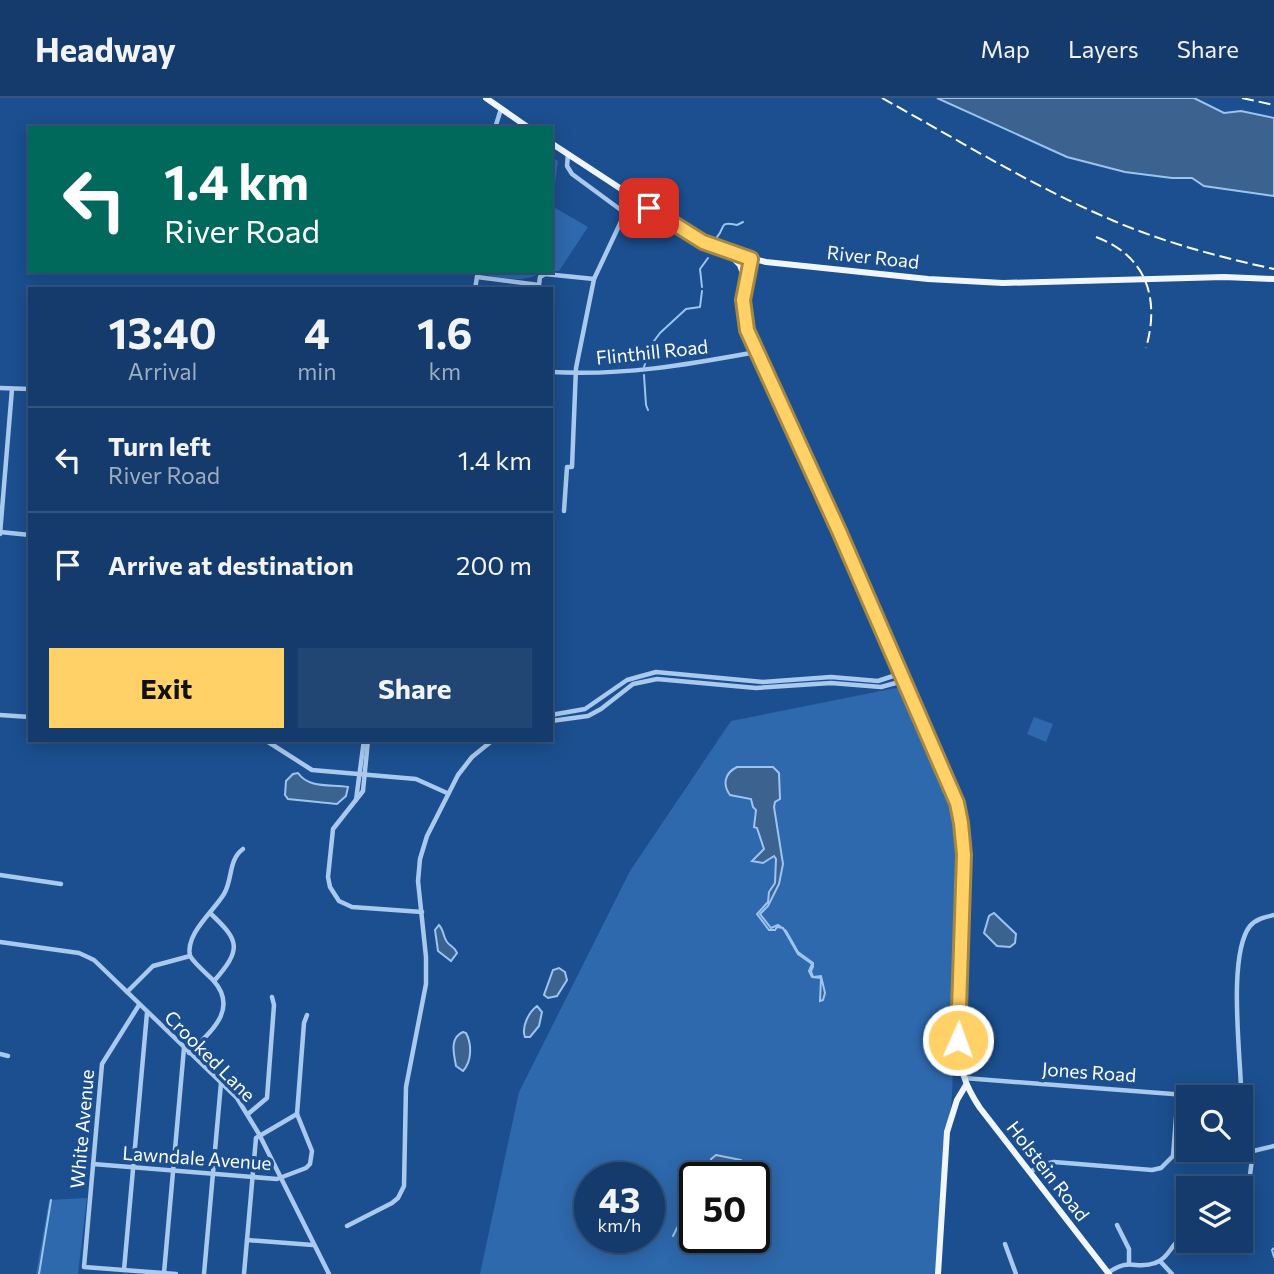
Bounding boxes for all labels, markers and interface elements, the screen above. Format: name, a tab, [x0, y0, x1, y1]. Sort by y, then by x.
text: Headway	[35, 28, 176, 69]
text: Map	[981, 34, 1030, 63]
text: Layers	[1068, 34, 1139, 63]
text: Share	[1177, 34, 1239, 63]
text: 1.4 km	[164, 150, 309, 210]
icon: left	[49, 154, 140, 245]
pin	[619, 178, 679, 238]
icon: arrive	[630, 189, 668, 227]
text: River Road	[164, 210, 320, 250]
street label: River Road	[826, 240, 920, 273]
text: 13:40	[109, 306, 217, 358]
text: 4	[304, 306, 330, 358]
text: 1.6	[417, 306, 472, 358]
street label: Flinthill Road	[595, 334, 709, 369]
text: Arrival	[128, 357, 197, 385]
text: min	[297, 357, 336, 385]
text: km	[428, 357, 461, 385]
text: Turn left	[108, 430, 211, 461]
icon: left	[49, 441, 87, 479]
text: 1.4 km	[458, 444, 532, 475]
text: River Road	[108, 461, 220, 489]
icon: arrive	[49, 546, 87, 584]
text: Arrive at destination	[108, 549, 354, 580]
text: 200 m	[456, 549, 532, 580]
button: Exit	[49, 648, 284, 728]
button: Share	[298, 648, 532, 728]
position arrow	[921, 1003, 995, 1077]
street label: Crooked Lane	[160, 1005, 261, 1106]
street label: Jones Road	[1041, 1057, 1137, 1086]
street label: White Avenue	[65, 1068, 98, 1190]
map controls	[1176, 1085, 1253, 1253]
button: search	[1176, 1085, 1253, 1162]
street label: Holstein Road	[1002, 1116, 1095, 1225]
street label: Lawndale Avenue	[122, 1141, 272, 1174]
speed limit sign: 50	[679, 1162, 770, 1253]
button: layers	[1176, 1176, 1253, 1253]
text: 43	[599, 1177, 640, 1220]
text: km/h	[598, 1214, 641, 1236]

